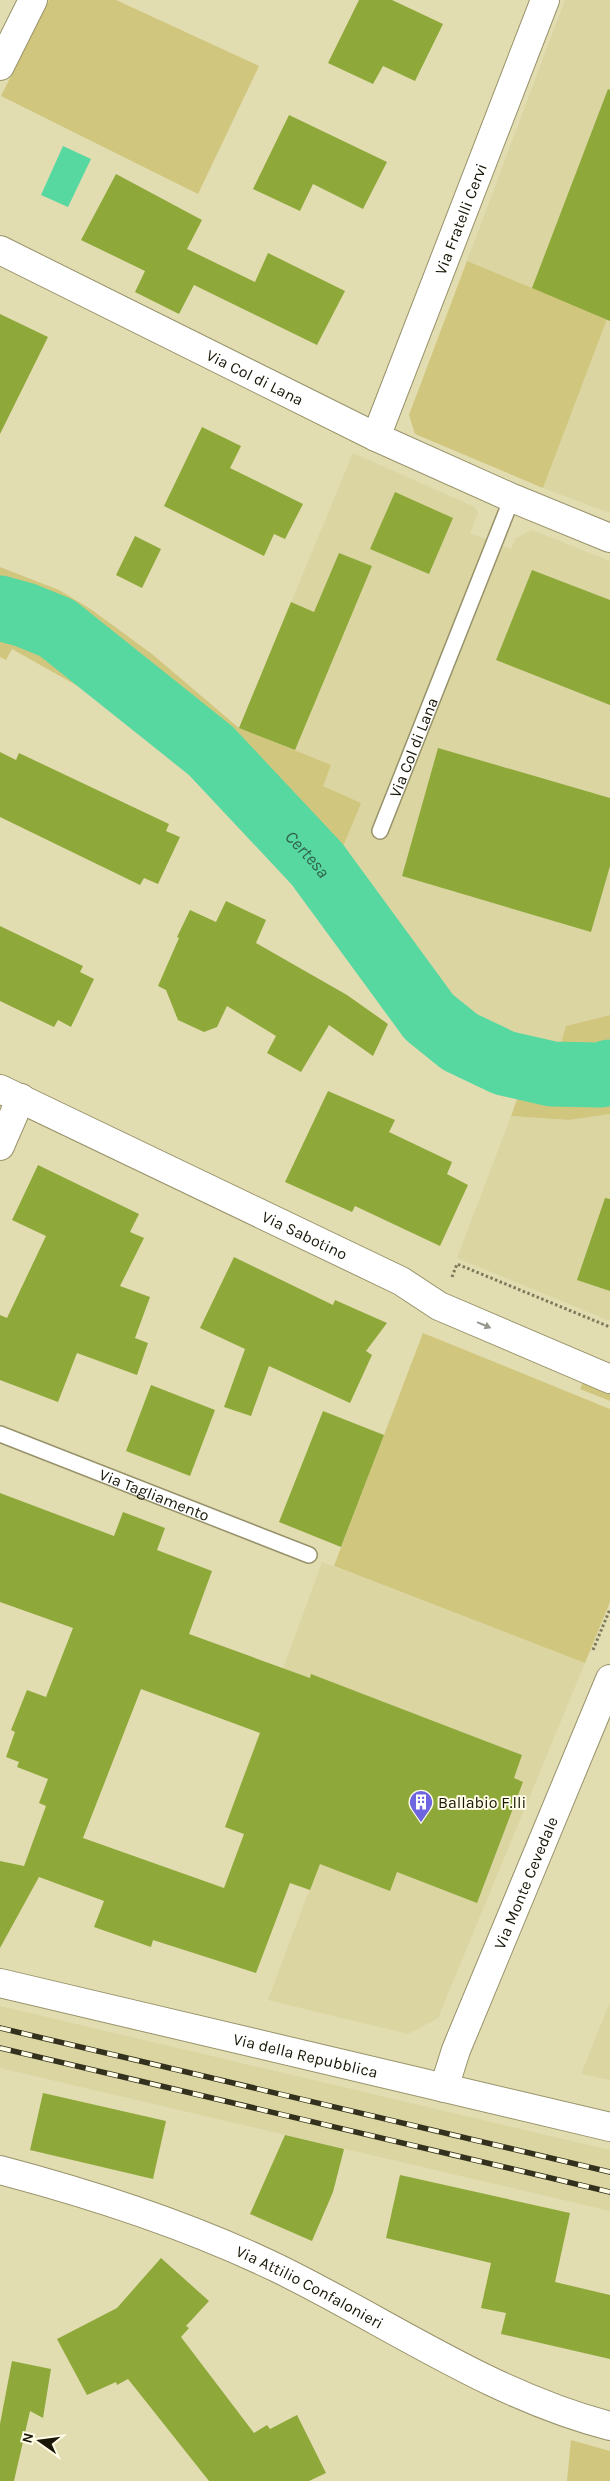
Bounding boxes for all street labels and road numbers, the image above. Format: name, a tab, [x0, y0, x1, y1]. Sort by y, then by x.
street label: Via Fratelli Cervi	[431, 161, 491, 277]
street label: Via Col di Lana	[203, 345, 307, 409]
street label: Via Col di Lana	[385, 695, 442, 800]
street label: Via Sabotino	[259, 1207, 350, 1264]
street label: Via Tagliamento	[97, 1465, 212, 1525]
street label: Via Monte Cevedale	[490, 1814, 562, 1952]
street label: Via della Repubblica	[231, 2029, 380, 2082]
street label: Via Attilio Confalonieri	[233, 2241, 387, 2333]

